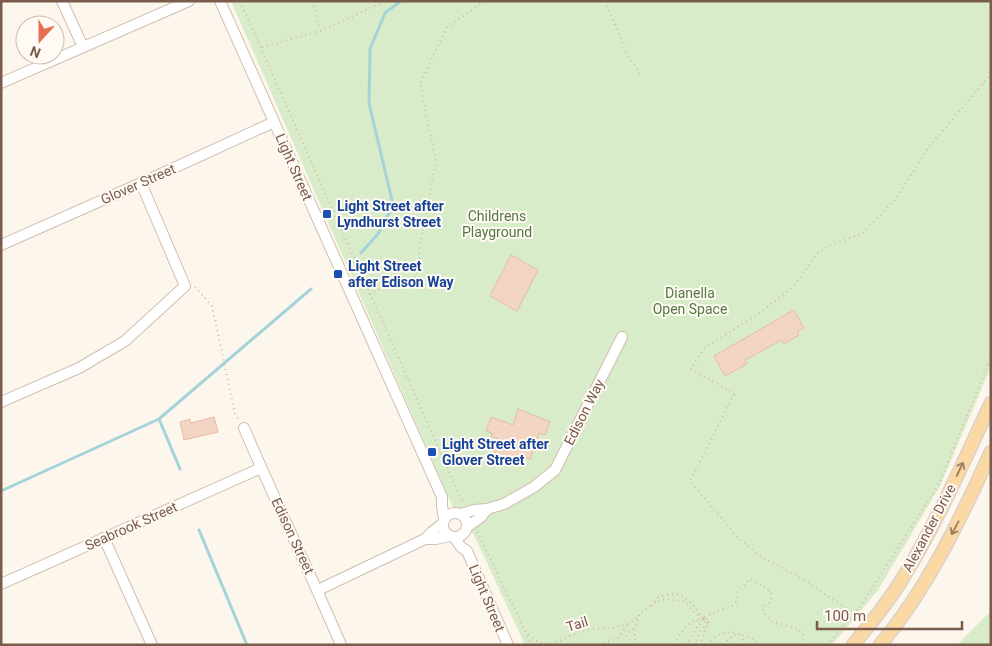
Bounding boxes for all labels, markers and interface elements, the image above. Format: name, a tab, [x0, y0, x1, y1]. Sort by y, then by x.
north arrow	[15, 15, 65, 65]
text: N	[28, 43, 43, 61]
street label: Light Street	[272, 131, 316, 203]
street label: Glover Street	[98, 160, 178, 208]
place label: Light Street after Lyndhurst Street	[337, 198, 444, 230]
marker: Light Street after Lyndhurst Street	[321, 208, 333, 220]
park label: Childrens Playground	[462, 208, 532, 240]
place label: Light Street after Edison Way	[348, 258, 455, 290]
marker: Light Street after Edison Way	[332, 268, 344, 280]
park label: Dianella Open Space	[653, 285, 727, 317]
street label: Edison Way	[561, 376, 608, 448]
place label: Light Street after Glover Street	[442, 436, 549, 468]
marker: Light Street after Glover Street	[426, 446, 438, 458]
one-way arrow	[955, 462, 965, 477]
street label: Alexander Drive	[899, 481, 959, 575]
street label: Edison Street	[268, 495, 318, 577]
street label: Seabrook Street	[82, 498, 180, 554]
one-way arrow	[950, 520, 959, 535]
street label: Light Street	[466, 562, 508, 634]
scale bar	[817, 598, 962, 630]
text: 100 m	[824, 607, 866, 625]
street label: Tail	[564, 613, 590, 635]

